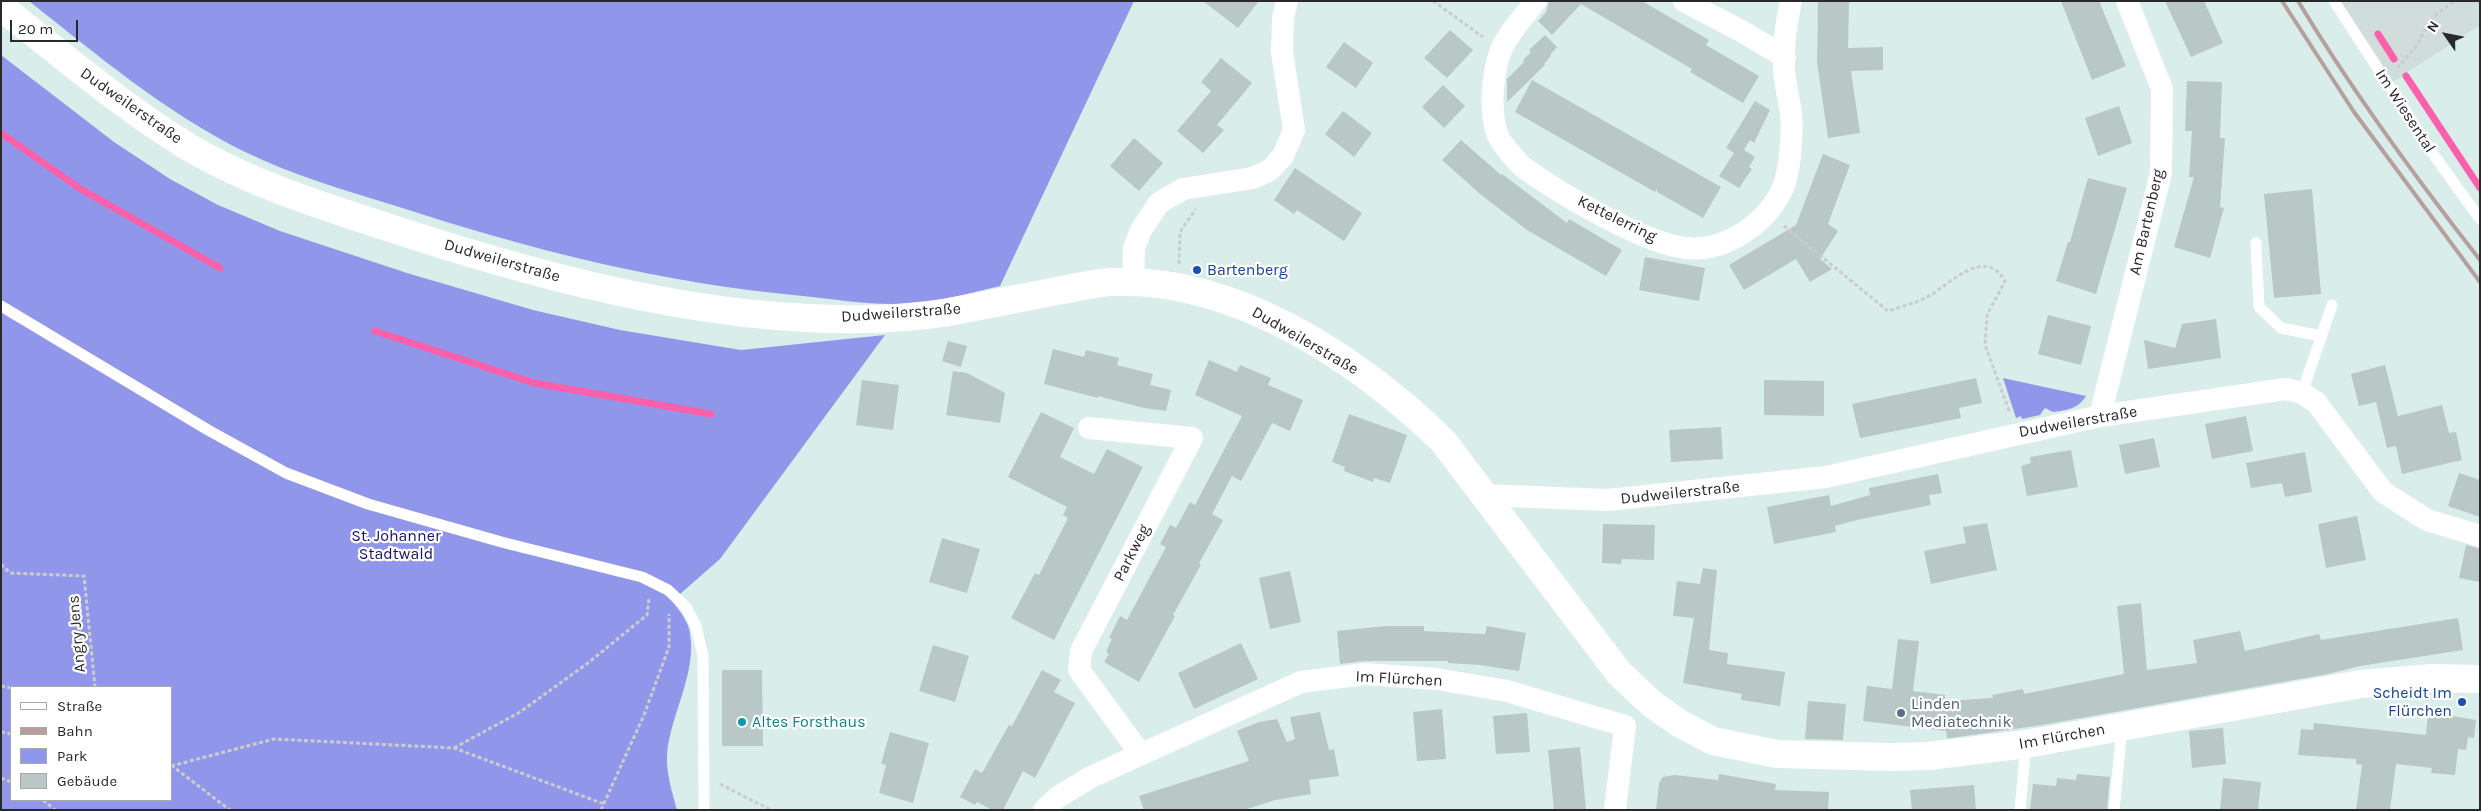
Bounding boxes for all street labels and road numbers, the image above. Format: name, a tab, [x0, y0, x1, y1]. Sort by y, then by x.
street label: Dudweilerstraße	[76, 64, 186, 148]
street label: Im Wiesental	[2371, 65, 2439, 157]
street label: Am Bartenberg	[2125, 167, 2169, 277]
street label: Kettelerring	[1574, 192, 1660, 246]
street label: Dudweilerstraße	[442, 235, 562, 287]
street label: Dudweilerstraße	[841, 299, 961, 327]
street label: Dudweilerstraße	[1248, 303, 1362, 379]
street label: Dudweilerstraße	[2017, 402, 2139, 442]
street label: Dudweilerstraße	[1619, 477, 1741, 509]
street label: Parkweg	[1110, 521, 1154, 585]
street label: Angry Jens	[64, 594, 90, 674]
street label: Im Flürchen	[1355, 667, 1443, 691]
street label: Im Flürchen	[2017, 720, 2107, 754]

